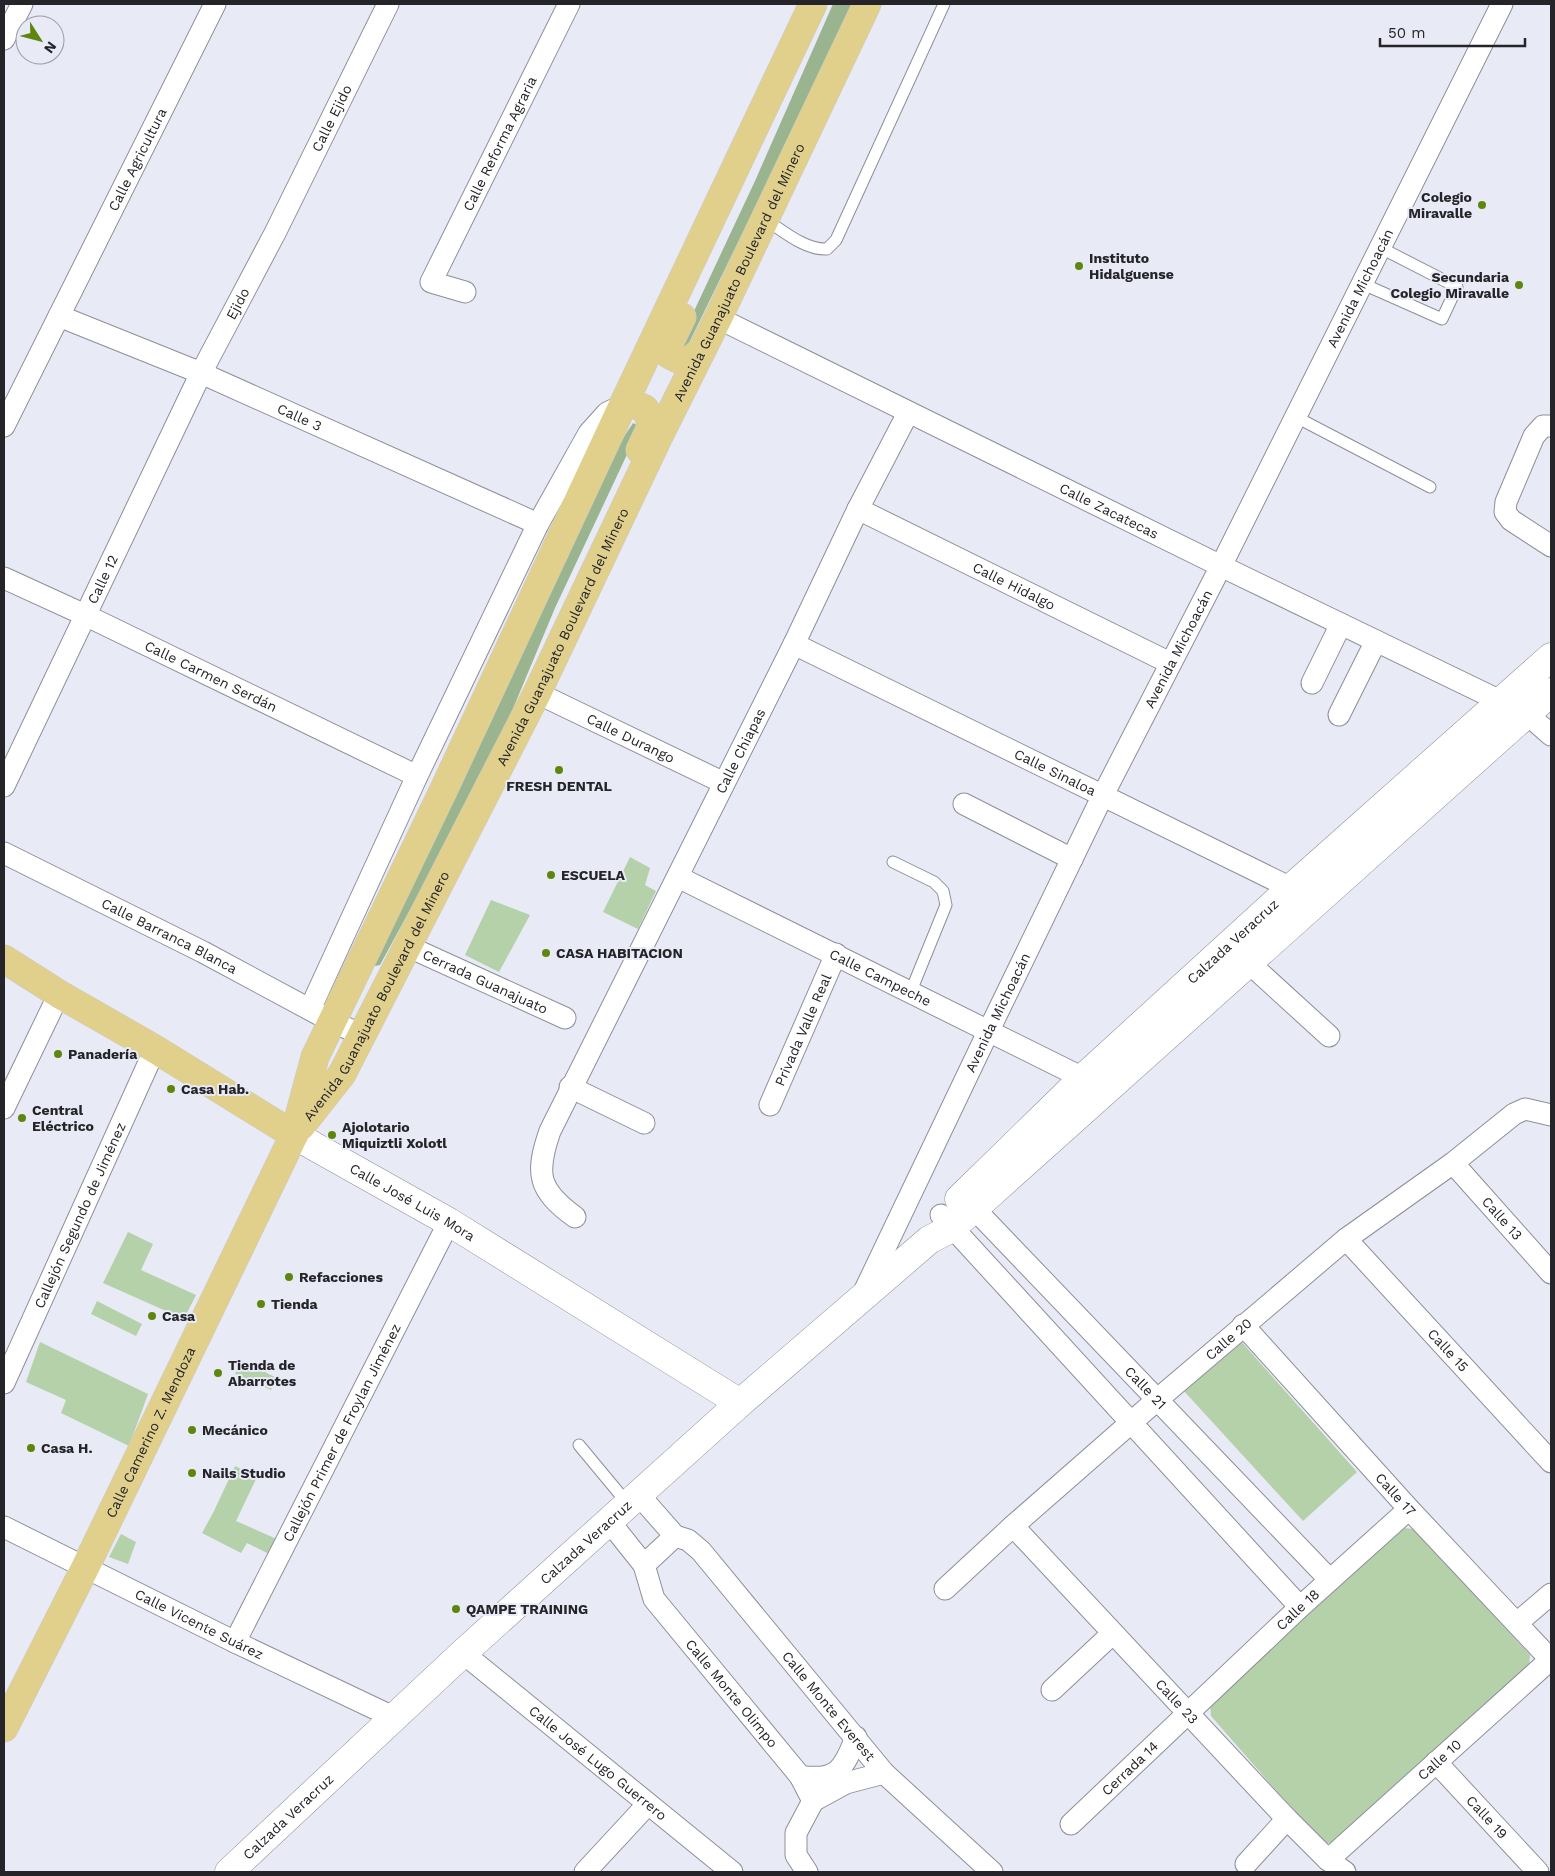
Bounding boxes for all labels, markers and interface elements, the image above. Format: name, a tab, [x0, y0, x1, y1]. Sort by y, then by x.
north arrow	[15, 15, 65, 65]
scale bar	[1380, 15, 1525, 47]
text: 50 m	[1388, 24, 1425, 42]
text: N	[41, 39, 60, 57]
street label: Calle Reforma Agraria	[460, 74, 540, 214]
street label: Calle Ejido	[308, 82, 355, 154]
street label: Calle Agricultura	[105, 105, 170, 214]
street label: Avenida Guanajuato Boulevard del Minero	[670, 141, 808, 404]
place label: Colegio Miravalle	[1408, 189, 1472, 221]
marker: Colegio Miravalle	[1476, 199, 1488, 211]
street label: Avenida Michoacán	[1324, 226, 1396, 350]
place label: Instituto Hidalguense	[1089, 250, 1174, 282]
marker: Instituto Hidalguense	[1073, 260, 1085, 272]
place label: Secundaria Colegio Miravalle	[1390, 269, 1510, 301]
marker: Secundaria Colegio Miravalle	[1513, 279, 1525, 291]
street label: Ejido	[223, 285, 253, 322]
street label: Calle 3	[275, 400, 324, 434]
street label: Calle Zacatecas	[1057, 480, 1161, 542]
street label: Avenida Guanajuato Boulevard del Minero	[493, 505, 632, 768]
street label: Calle 12	[84, 552, 121, 606]
street label: Calle Hidalgo	[970, 559, 1058, 613]
street label: Avenida Michoacán	[1141, 587, 1215, 711]
street label: Calle Carmen Serdán	[142, 637, 280, 715]
street label: Calle Chiapas	[712, 706, 768, 796]
street label: Calle Durango	[584, 710, 677, 766]
street label: Calle Sinaloa	[1012, 745, 1099, 799]
marker: FRESH DENTAL	[553, 764, 565, 776]
place label: FRESH DENTAL	[506, 778, 612, 794]
place label: ESCUELA	[561, 867, 626, 883]
street label: Avenida Guanajuato Boulevard del Minero	[300, 868, 453, 1124]
marker: ESCUELA	[545, 869, 557, 881]
street label: Calle Barranca Blanca	[99, 895, 240, 977]
street label: Calzada Veracruz	[1184, 896, 1282, 987]
place label: CASA HABITACION	[556, 945, 683, 961]
street label: Cerrada Guanajuato	[420, 946, 550, 1017]
street label: Calle Campeche	[827, 946, 934, 1009]
marker: CASA HABITACION	[540, 947, 552, 959]
street label: Avenida Michoacán	[962, 950, 1033, 1075]
street label: Privada Valle Real	[771, 971, 835, 1088]
place label: Panadería	[68, 1046, 138, 1062]
marker: Panadería	[52, 1048, 64, 1060]
place label: Casa Hab.	[181, 1081, 249, 1097]
marker: Casa Hab.	[165, 1083, 177, 1095]
place label: Central Eléctrico	[32, 1102, 94, 1134]
marker: Central Eléctrico	[16, 1112, 28, 1124]
place label: Ajolotario Miquiztli Xolotl	[342, 1119, 447, 1151]
street label: Callejón Segundo de Jiménez	[31, 1120, 129, 1311]
marker: Ajolotario Miquiztli Xolotl	[326, 1129, 338, 1141]
street label: Calle José Luis Mora	[347, 1160, 478, 1244]
street label: Calle 13	[1479, 1193, 1526, 1243]
place label: Refacciones	[299, 1269, 383, 1285]
marker: Refacciones	[283, 1271, 295, 1283]
place label: Tienda	[271, 1296, 319, 1312]
marker: Tienda	[255, 1298, 267, 1310]
place label: Casa	[162, 1308, 196, 1324]
marker: Casa	[146, 1310, 158, 1322]
street label: Calle 20	[1202, 1315, 1255, 1363]
street label: Callejón Primer de Froylan Jiménez	[279, 1321, 404, 1544]
street label: Calle 15	[1425, 1325, 1472, 1375]
street label: Calle Camerino Z. Mendoza	[102, 1344, 199, 1520]
place label: Tienda de Abarrotes	[228, 1357, 297, 1389]
street label: Calle 21	[1122, 1363, 1170, 1412]
marker: Tienda de Abarrotes	[212, 1367, 224, 1379]
place label: Mecánico	[202, 1422, 268, 1438]
marker: Mecánico	[186, 1424, 198, 1436]
place label: Casa H.	[41, 1440, 93, 1456]
marker: Casa H.	[25, 1442, 37, 1454]
place label: Nails Studio	[202, 1465, 286, 1481]
marker: Nails Studio	[186, 1467, 198, 1479]
street label: Calle 17	[1372, 1470, 1419, 1519]
street label: Calzada Veracruz	[537, 1497, 635, 1587]
street label: Calle Vicente Suárez	[132, 1586, 266, 1662]
street label: Calle 18	[1273, 1586, 1322, 1633]
place label: QAMPE TRAINING	[466, 1601, 588, 1617]
marker: QAMPE TRAINING	[450, 1603, 462, 1615]
street label: Calle Monte Olimpo	[683, 1636, 781, 1751]
street label: Calle Monte Everest	[779, 1648, 879, 1764]
street label: Calle 23	[1152, 1676, 1202, 1727]
street label: Calle José Lugo Guerrero	[526, 1702, 670, 1824]
street label: Calle 10	[1414, 1736, 1464, 1783]
street label: Cerrada 14	[1098, 1738, 1161, 1799]
street label: Calzada Veracruz	[240, 1771, 337, 1863]
street label: Calle 19	[1463, 1792, 1511, 1842]

